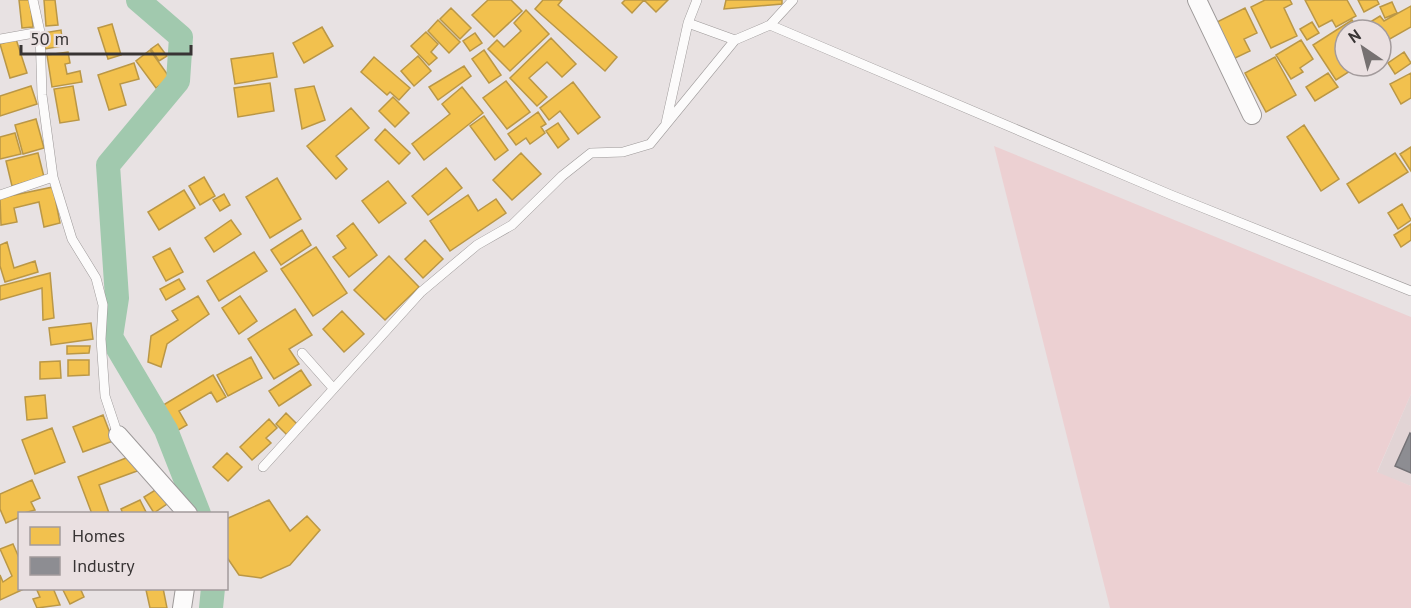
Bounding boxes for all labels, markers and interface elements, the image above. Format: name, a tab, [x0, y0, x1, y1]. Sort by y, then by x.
scale bar	[21, 18, 190, 56]
north arrow	[1333, 18, 1393, 78]
text: N	[1344, 25, 1364, 47]
text: 50 m	[30, 27, 69, 50]
legend	[18, 512, 228, 590]
text: Homes	[72, 524, 125, 547]
text: Industry	[72, 554, 135, 577]

